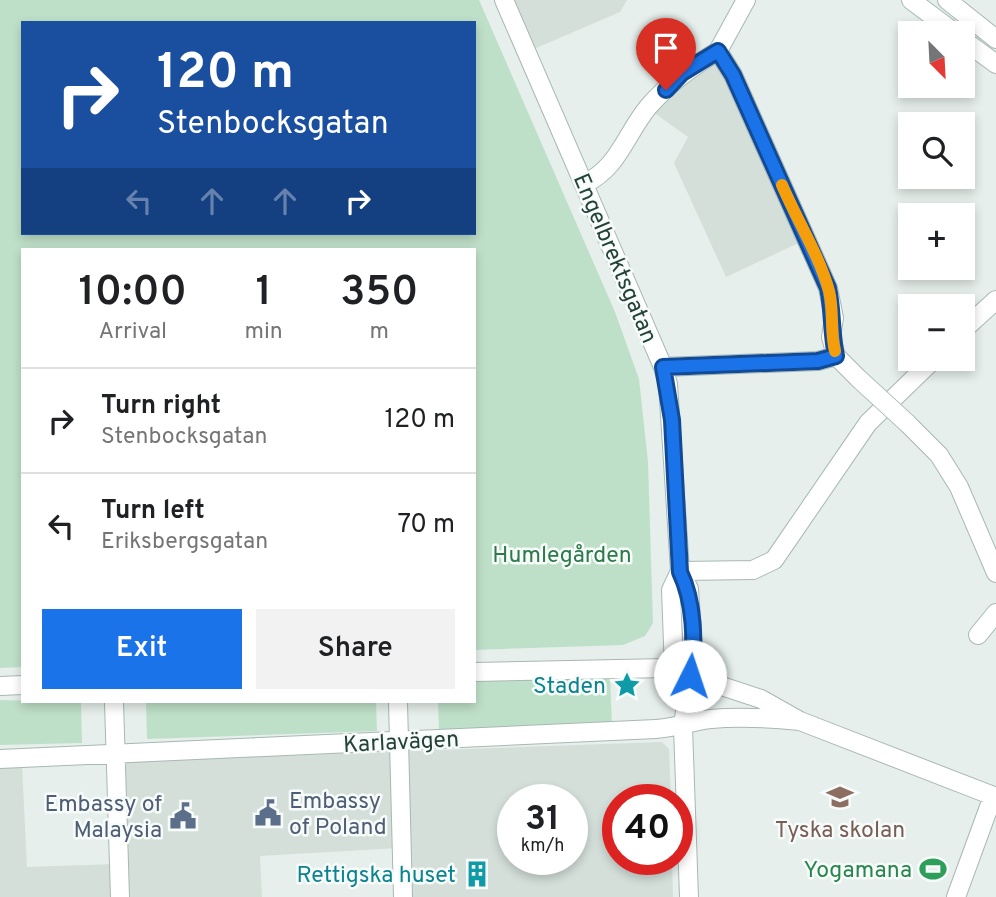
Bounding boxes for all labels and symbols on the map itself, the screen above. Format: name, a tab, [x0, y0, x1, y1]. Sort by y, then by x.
pin	[636, 18, 696, 90]
north arrow	[898, 21, 975, 98]
street label: Engelbrektsgatan	[565, 170, 662, 348]
park label: Humlegården	[492, 542, 632, 571]
position arrow	[653, 639, 727, 713]
place icon: Staden	[612, 670, 642, 700]
place label: Staden	[533, 673, 606, 702]
street label: Karlavägen	[342, 726, 460, 761]
school or university icon: Tyska skolan	[825, 782, 855, 812]
speed limit sign: 40	[602, 784, 693, 875]
place label: Embassy of Poland	[289, 788, 387, 843]
place label: Embassy of Malaysia	[44, 791, 162, 846]
public building icon: Embassy of Poland	[253, 798, 283, 828]
public building icon: Embassy of Malaysia	[168, 801, 198, 831]
place label: Tyska skolan	[775, 817, 905, 846]
sports icon: Yogamana	[918, 854, 948, 884]
place label: Yogamana	[804, 857, 912, 886]
building icon: Rettigska huset	[462, 859, 492, 889]
place label: Rettigska huset	[297, 862, 456, 891]

